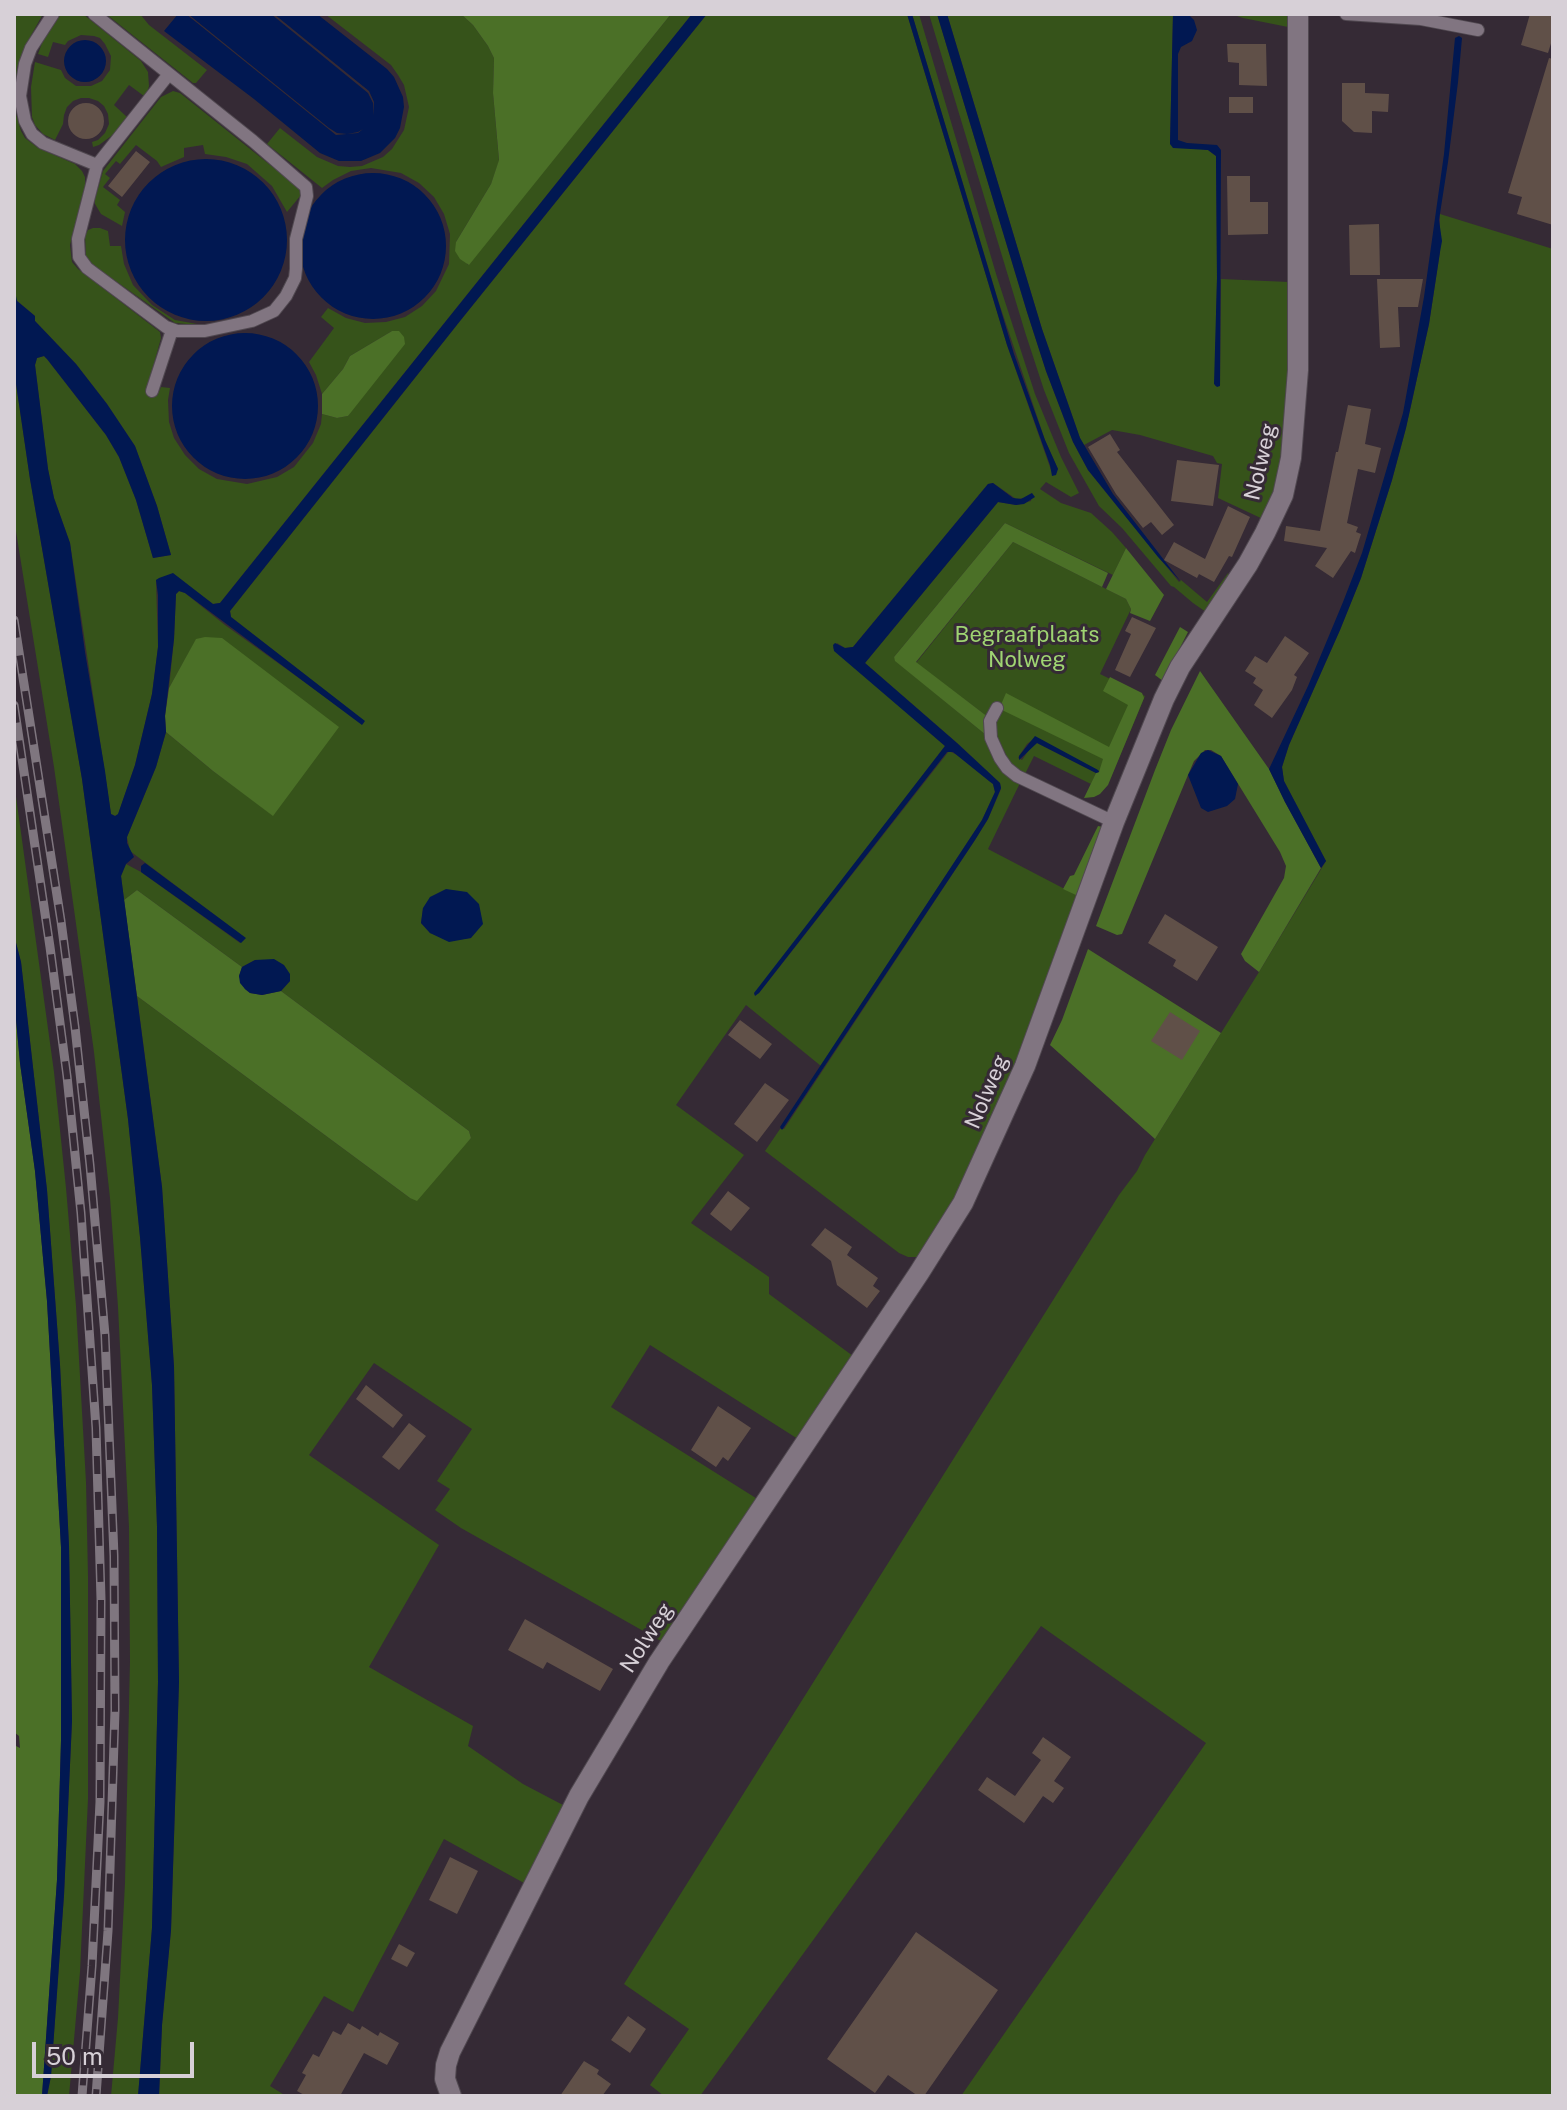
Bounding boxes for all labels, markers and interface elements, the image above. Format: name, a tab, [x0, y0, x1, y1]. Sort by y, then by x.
street label: Nolweg	[1239, 421, 1283, 503]
park label: Begraafplaats Nolweg	[955, 622, 1099, 674]
street label: Nolweg	[960, 1051, 1014, 1133]
street label: Nolweg	[615, 1598, 679, 1678]
scale bar	[36, 2026, 198, 2076]
text: 50 m	[46, 2042, 103, 2070]

